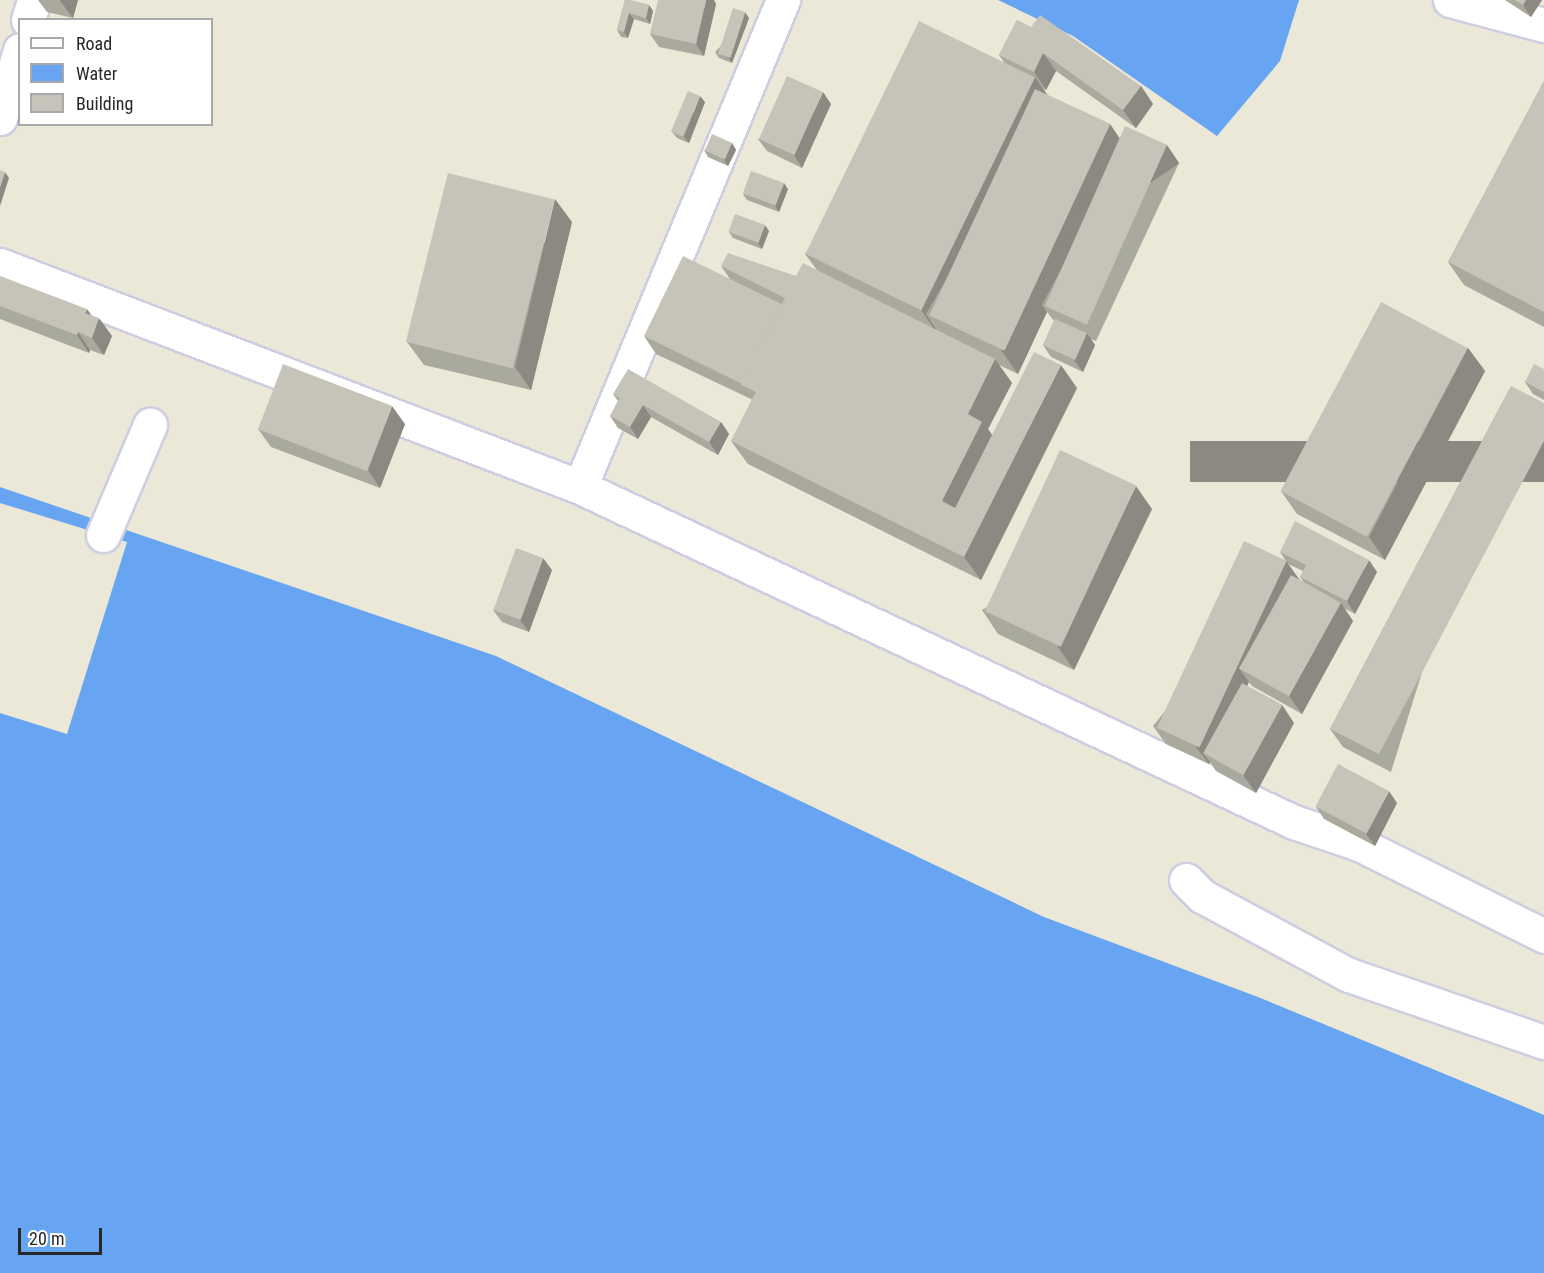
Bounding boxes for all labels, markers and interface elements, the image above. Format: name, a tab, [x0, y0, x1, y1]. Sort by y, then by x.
legend	[18, 18, 213, 126]
text: Road	[76, 33, 112, 54]
text: Water	[76, 63, 117, 84]
text: Building	[76, 93, 133, 114]
scale bar	[21, 1216, 105, 1254]
text: 20 m	[29, 1228, 64, 1249]

